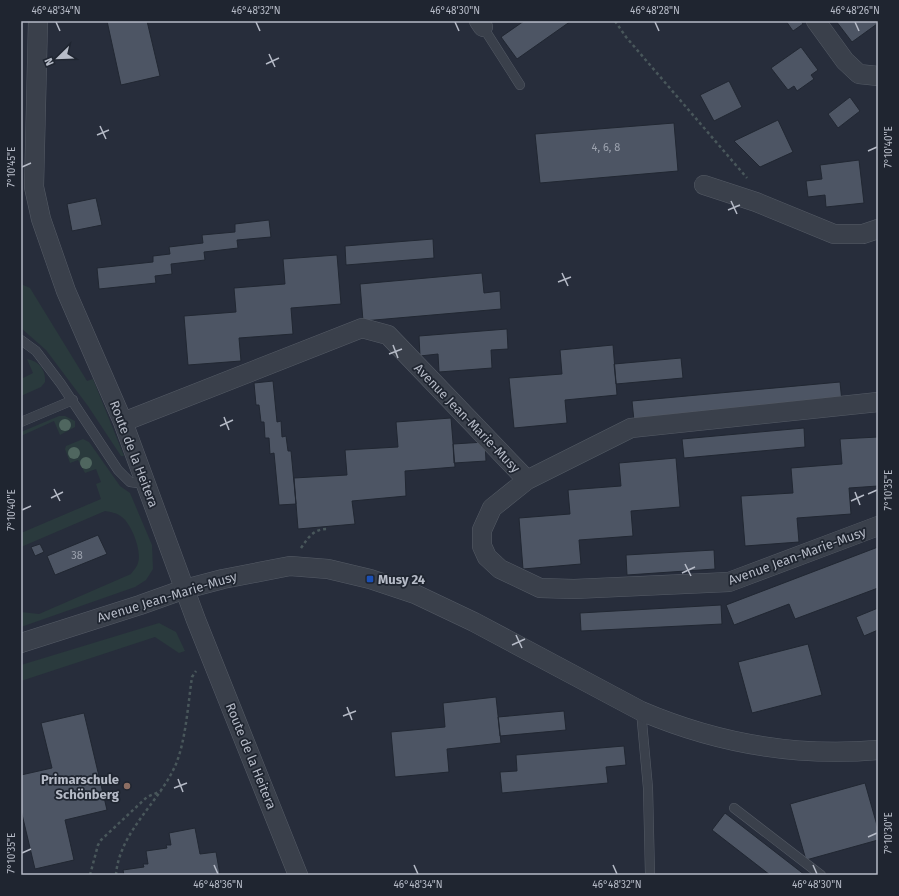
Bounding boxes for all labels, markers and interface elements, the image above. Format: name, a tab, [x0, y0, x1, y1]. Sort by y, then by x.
text: 46°48'34"N	[31, 5, 81, 17]
text: 46°48'32"N	[231, 5, 281, 17]
text: 46°48'30"N	[430, 5, 480, 17]
text: 46°48'28"N	[630, 5, 680, 17]
text: 46°48'26"N	[830, 5, 880, 17]
north arrow	[38, 38, 78, 78]
text: N	[42, 56, 57, 68]
text: 7°10'40"E	[883, 126, 895, 168]
house number: 4, 6, 8	[592, 141, 620, 154]
text: 7°10'45"E	[6, 147, 18, 187]
street label: Avenue Jean-Marie-Musy	[411, 360, 523, 476]
street label: Route de la Heitera	[107, 398, 161, 510]
text: 7°10'35"E	[883, 470, 895, 510]
text: 7°10'40"E	[6, 489, 18, 531]
street label: Avenue Jean-Marie-Musy	[726, 524, 869, 588]
house number: 38	[71, 549, 83, 562]
street label: Avenue Jean-Marie-Musy	[95, 568, 239, 625]
place label: Musy 24	[378, 572, 426, 587]
marker: Musy 24	[365, 574, 375, 584]
street label: Route de la Heitera	[223, 701, 279, 811]
place label: Primarschule Schönberg	[41, 772, 120, 802]
marker: Primarschule Schönberg	[122, 781, 132, 791]
text: 7°10'30"E	[883, 812, 895, 854]
text: 7°10'35"E	[6, 833, 18, 873]
text: 46°48'36"N	[193, 879, 243, 891]
text: 46°48'34"N	[393, 879, 443, 891]
text: 46°48'32"N	[592, 879, 642, 891]
text: 46°48'30"N	[792, 879, 842, 891]

